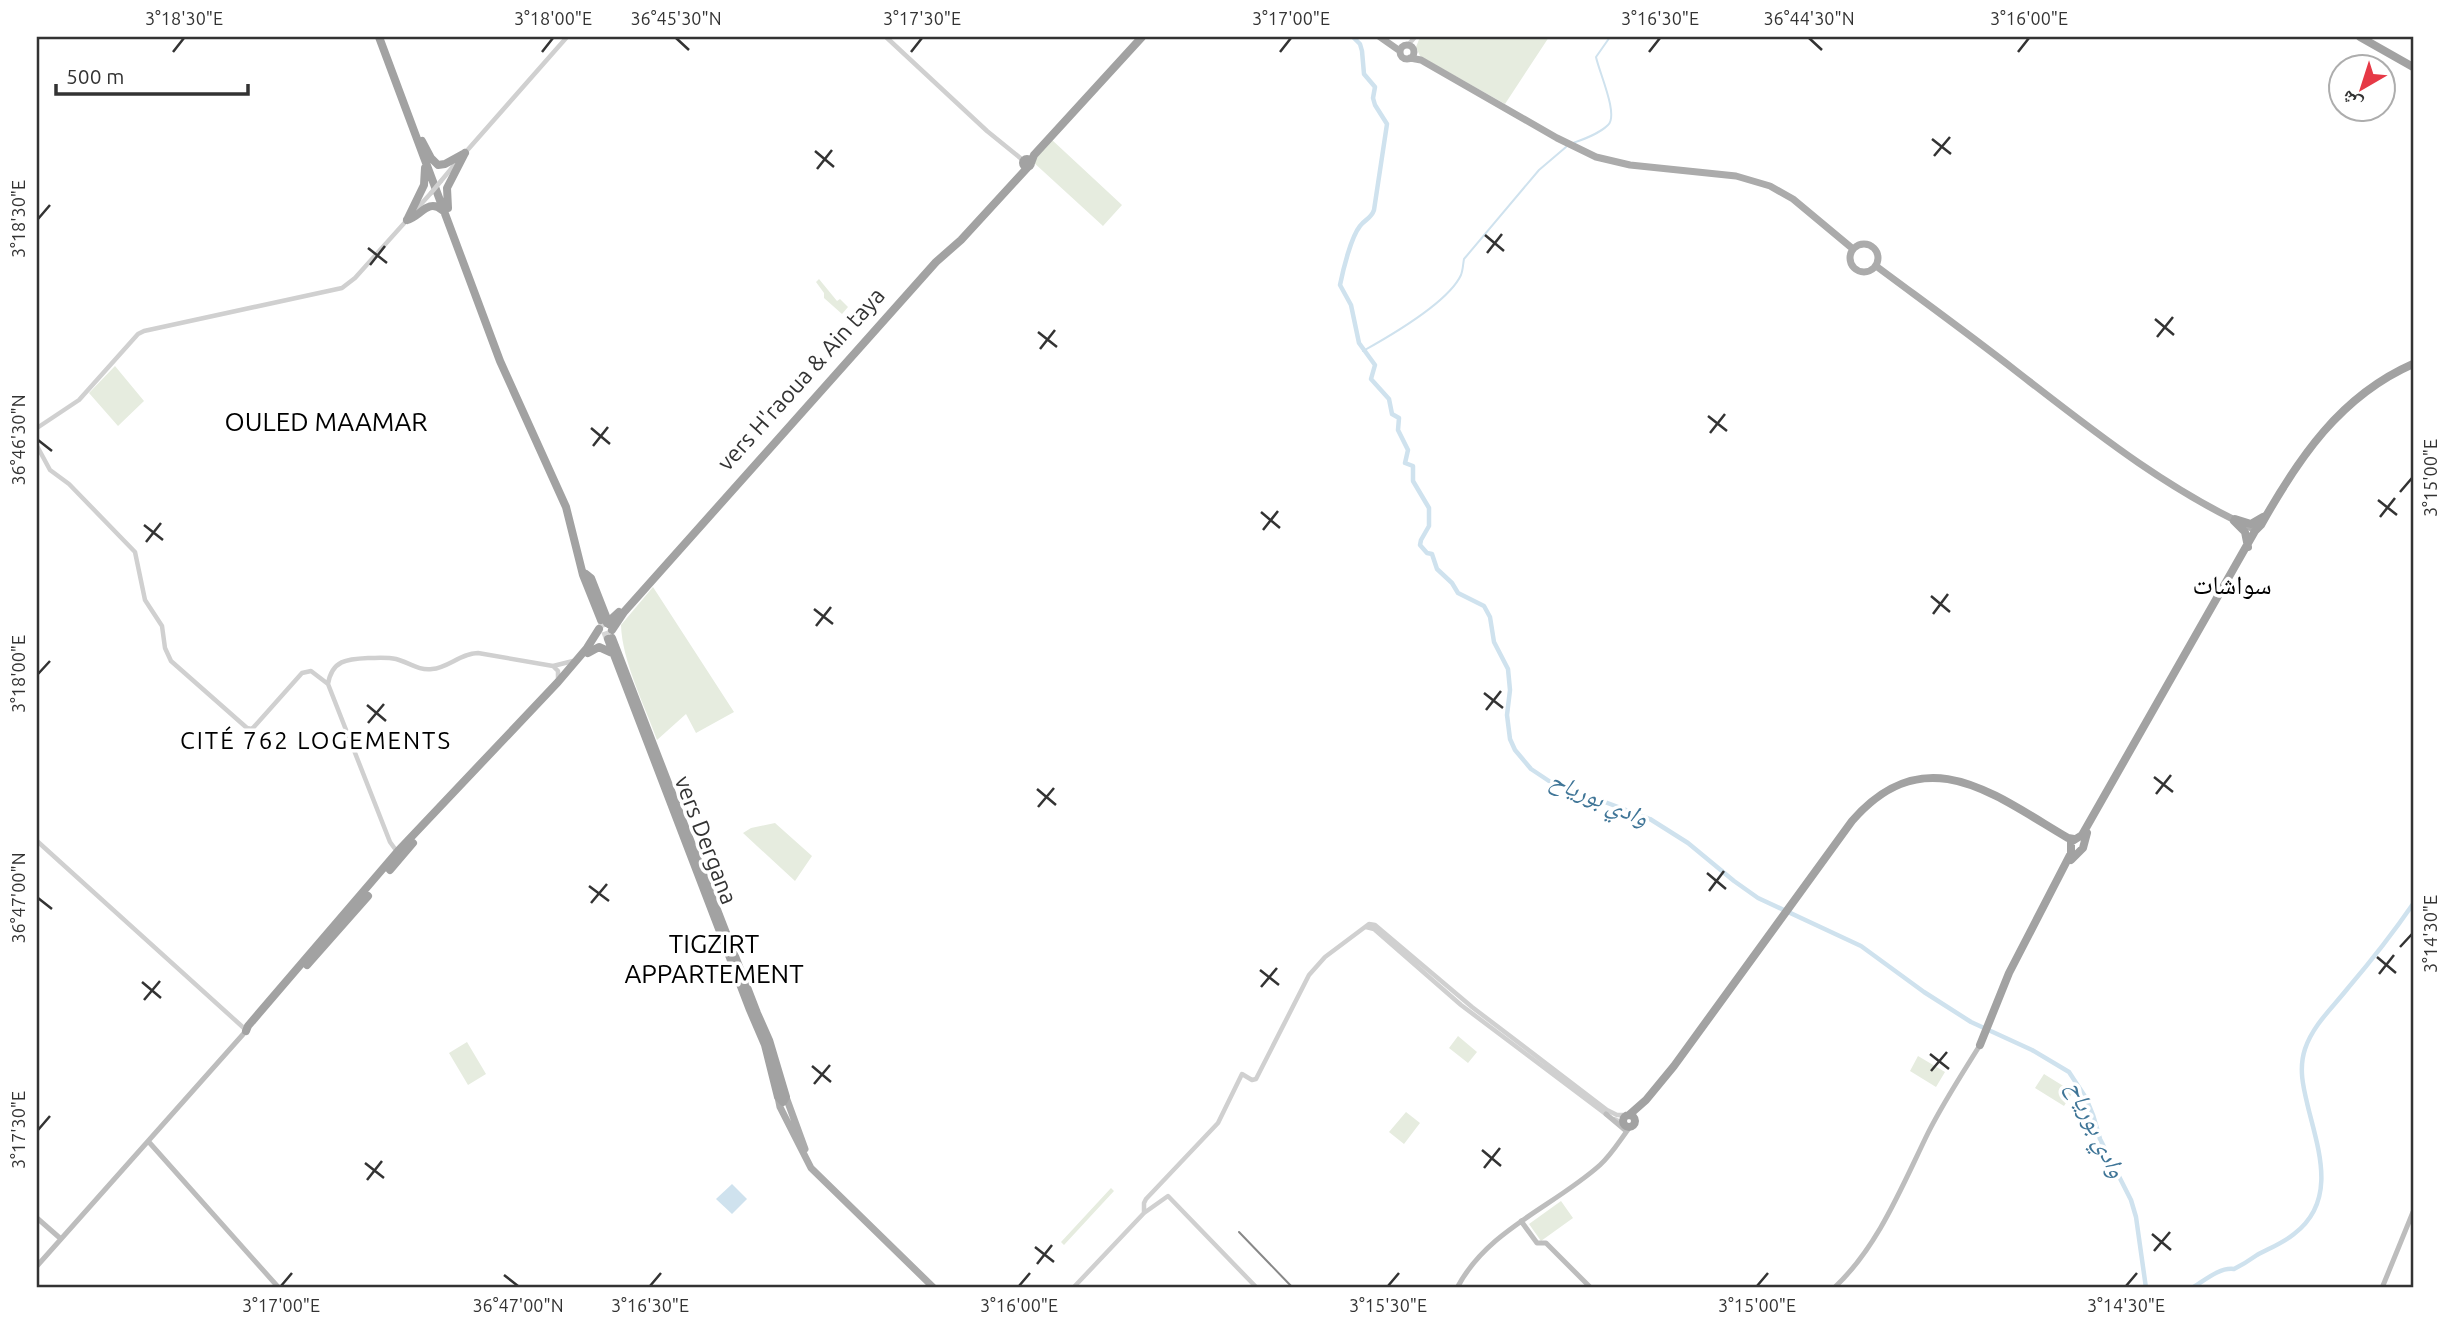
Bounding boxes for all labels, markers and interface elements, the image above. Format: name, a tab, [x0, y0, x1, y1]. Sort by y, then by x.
text: 3°18'30"E	[145, 8, 223, 28]
text: 3°18'00"E	[514, 8, 592, 28]
text: 36°45'30"N	[630, 8, 722, 28]
text: 3°17'30"E	[883, 8, 961, 28]
text: 3°17'00"E	[1252, 8, 1330, 28]
text: 3°16'30"E	[1621, 8, 1699, 28]
text: 36°44'30"N	[1763, 8, 1855, 28]
text: 3°16'00"E	[1990, 8, 2068, 28]
scale bar	[56, 52, 248, 96]
north arrow	[2328, 52, 2398, 122]
text: 500 m	[66, 64, 124, 88]
text: ش	[2337, 86, 2367, 116]
text: 3°18'30"E	[8, 180, 28, 258]
street label: vers H'raoua & Ain taya	[712, 282, 889, 475]
text: 36°46'30"N	[8, 394, 28, 486]
district label: OULED MAAMAR	[224, 407, 428, 436]
text: 3°15'00"E	[2420, 439, 2440, 517]
district label: سواشات	[2192, 570, 2272, 600]
text: 3°18'00"E	[8, 635, 28, 713]
district label: CITÉ 762 LOGEMENTS	[180, 726, 452, 754]
water label: وادي بورياح	[1544, 766, 1652, 837]
street label: vers Dergana	[671, 772, 742, 908]
text: 36°47'00"N	[8, 852, 28, 944]
text: 3°14'30"E	[2420, 895, 2440, 973]
district label: TIGZIRT APPARTEMENT	[624, 929, 804, 988]
water label: وادي بورياح	[2056, 1076, 2131, 1184]
text: 3°17'30"E	[8, 1091, 28, 1169]
text: 3°17'00"E	[242, 1295, 320, 1315]
text: 36°47'00"N	[472, 1295, 564, 1315]
text: 3°16'30"E	[611, 1295, 689, 1315]
text: 3°16'00"E	[980, 1295, 1058, 1315]
text: 3°15'30"E	[1349, 1295, 1427, 1315]
text: 3°15'00"E	[1718, 1295, 1796, 1315]
text: 3°14'30"E	[2087, 1295, 2165, 1315]

